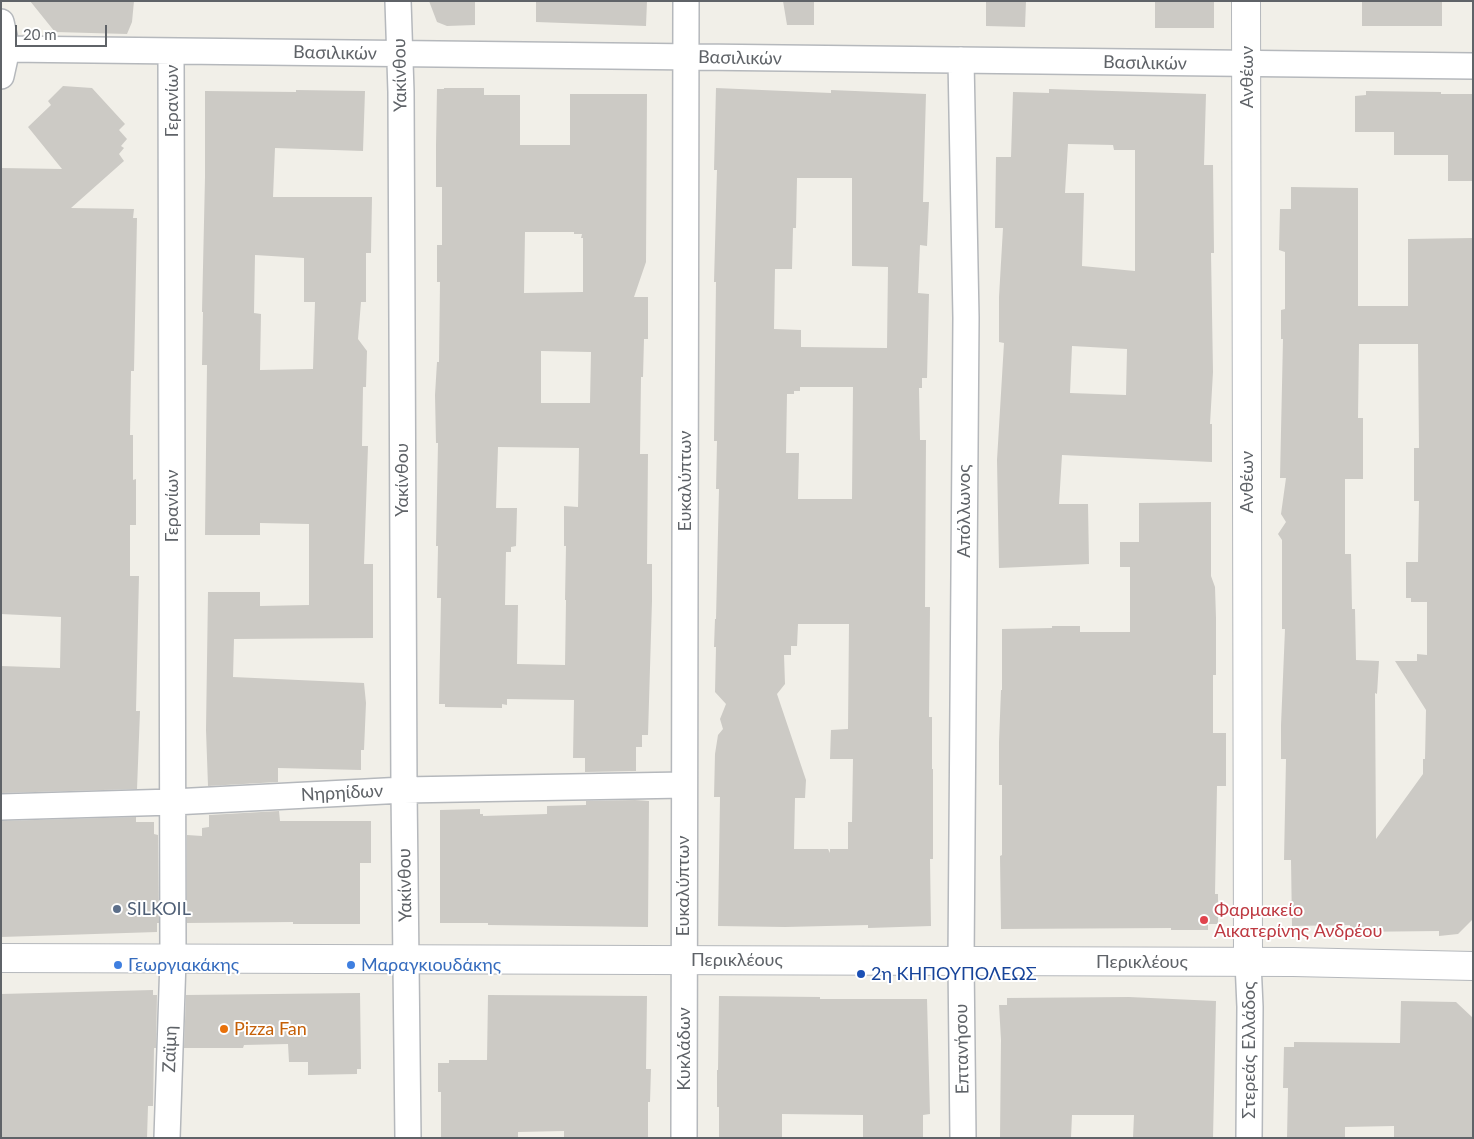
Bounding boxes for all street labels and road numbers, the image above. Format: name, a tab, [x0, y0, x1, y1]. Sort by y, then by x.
street label: Υακίνθου	[389, 38, 411, 112]
street label: Βασιλικών	[293, 41, 377, 65]
street label: Βασιλικών	[698, 46, 782, 70]
street label: Ανθέων	[1236, 46, 1258, 108]
street label: Βασιλικών	[1103, 51, 1187, 75]
street label: Γερανίων	[161, 65, 183, 137]
street label: Ευκαλύπτων	[674, 431, 696, 531]
street label: Υακίνθου	[391, 443, 413, 517]
street label: Ανθέων	[1236, 451, 1258, 513]
street label: Απόλλωνος	[953, 464, 975, 558]
street label: Γερανίων	[161, 470, 183, 542]
street label: Νηρηίδων	[300, 780, 384, 806]
street label: Ευκαλύπτων	[672, 836, 694, 936]
street label: Υακίνθου	[394, 848, 416, 922]
street label: Περικλέους	[691, 949, 783, 971]
street label: Περικλέους	[1096, 951, 1188, 973]
street label: Στερεάς Ελλάδος	[1238, 981, 1260, 1119]
street label: Επτανήσου	[950, 1004, 974, 1094]
street label: Κυκλάδων	[673, 1007, 695, 1091]
street label: Ζαϊμη	[158, 1025, 182, 1073]

